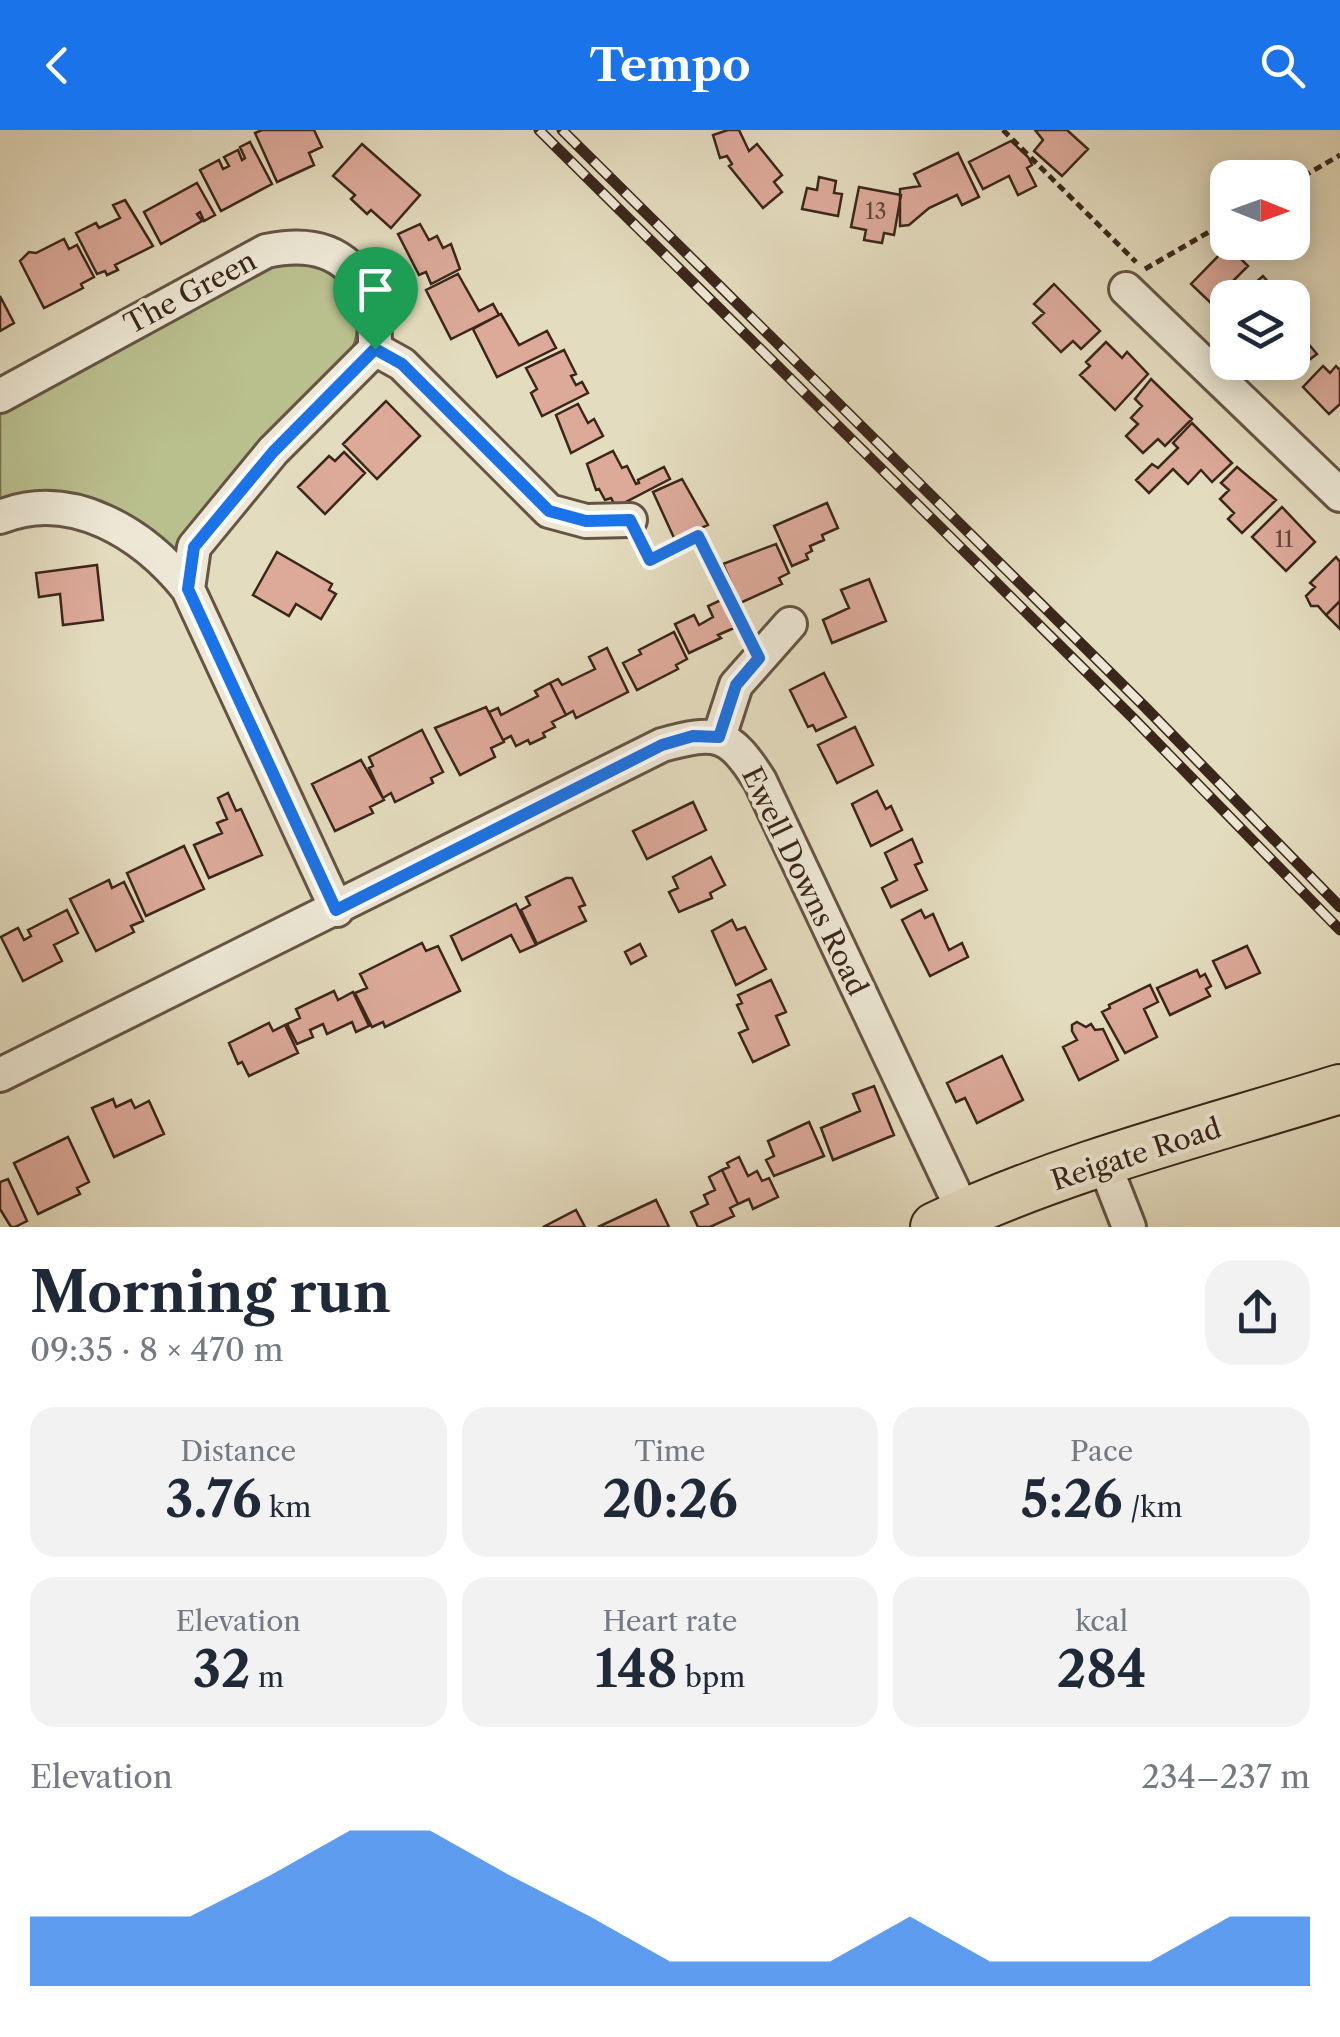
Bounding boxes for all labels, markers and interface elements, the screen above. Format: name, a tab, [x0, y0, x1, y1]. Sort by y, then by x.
text: Tempo	[589, 37, 751, 93]
icon: back	[30, 38, 85, 93]
icon: search	[1255, 38, 1310, 93]
north arrow	[1210, 160, 1310, 260]
map controls	[1210, 160, 1310, 380]
house number: 13	[865, 198, 887, 225]
street label: The Green	[118, 243, 262, 341]
pin	[333, 247, 418, 350]
icon: arrive	[348, 262, 403, 317]
button: layers	[1210, 280, 1310, 380]
house number: 11	[1275, 526, 1293, 553]
street label: Ewell Downs Road	[735, 761, 875, 1001]
street label: Reigate Road	[1047, 1111, 1225, 1197]
text: Morning run	[30, 1259, 391, 1326]
button: share	[1205, 1260, 1310, 1365]
text: 09:35 · 8 × 470 m	[30, 1330, 283, 1369]
text: Distance	[180, 1434, 296, 1468]
text: Time	[635, 1434, 705, 1468]
text: Pace	[1070, 1434, 1133, 1468]
text: 3.76	[165, 1468, 262, 1530]
text: 20:26	[602, 1468, 738, 1530]
text: 5:26	[1021, 1468, 1123, 1530]
text: km	[262, 1490, 311, 1524]
text: /km	[1123, 1490, 1183, 1524]
text: Elevation	[176, 1604, 301, 1638]
text: Heart rate	[603, 1604, 737, 1638]
text: kcal	[1075, 1604, 1128, 1638]
text: 32	[193, 1638, 250, 1700]
text: 148	[595, 1638, 678, 1700]
text: 284	[1057, 1638, 1147, 1700]
text: m	[250, 1660, 284, 1694]
text: bpm	[678, 1660, 745, 1694]
text: Elevation	[30, 1757, 173, 1796]
text: 234–237 m	[1142, 1757, 1310, 1796]

